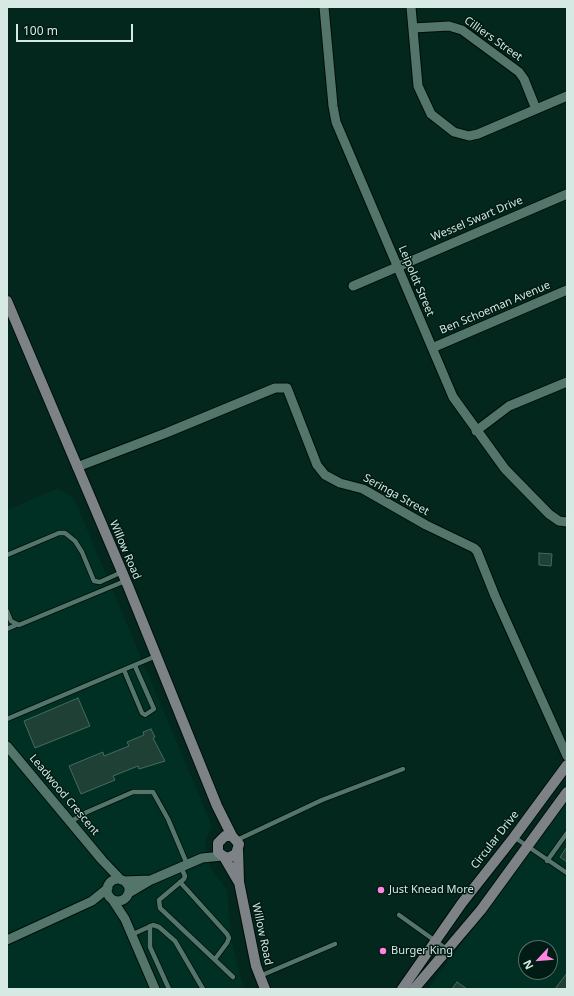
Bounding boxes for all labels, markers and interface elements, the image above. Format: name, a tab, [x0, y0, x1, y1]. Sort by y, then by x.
street label: Cilliers Street	[461, 14, 525, 64]
scale bar	[18, 16, 135, 42]
text: 100 m	[23, 22, 58, 39]
street label: Wessel Swart Drive	[429, 194, 525, 244]
street label: Leipoldt Street	[395, 244, 437, 318]
street label: Ben Schoeman Avenue	[438, 279, 552, 337]
street label: Seringa Street	[361, 472, 431, 518]
street label: Willow Road	[107, 518, 143, 582]
street label: Leadwood Crescent	[26, 752, 102, 838]
street label: Circular Drive	[468, 808, 522, 872]
place label: Just Knead More	[389, 883, 474, 897]
marker: Just Knead More	[376, 885, 386, 895]
street label: Willow Road	[249, 902, 275, 966]
north arrow	[518, 940, 558, 980]
place label: Burger King	[391, 944, 453, 958]
marker: Burger King	[378, 946, 388, 956]
text: N	[519, 958, 536, 972]

